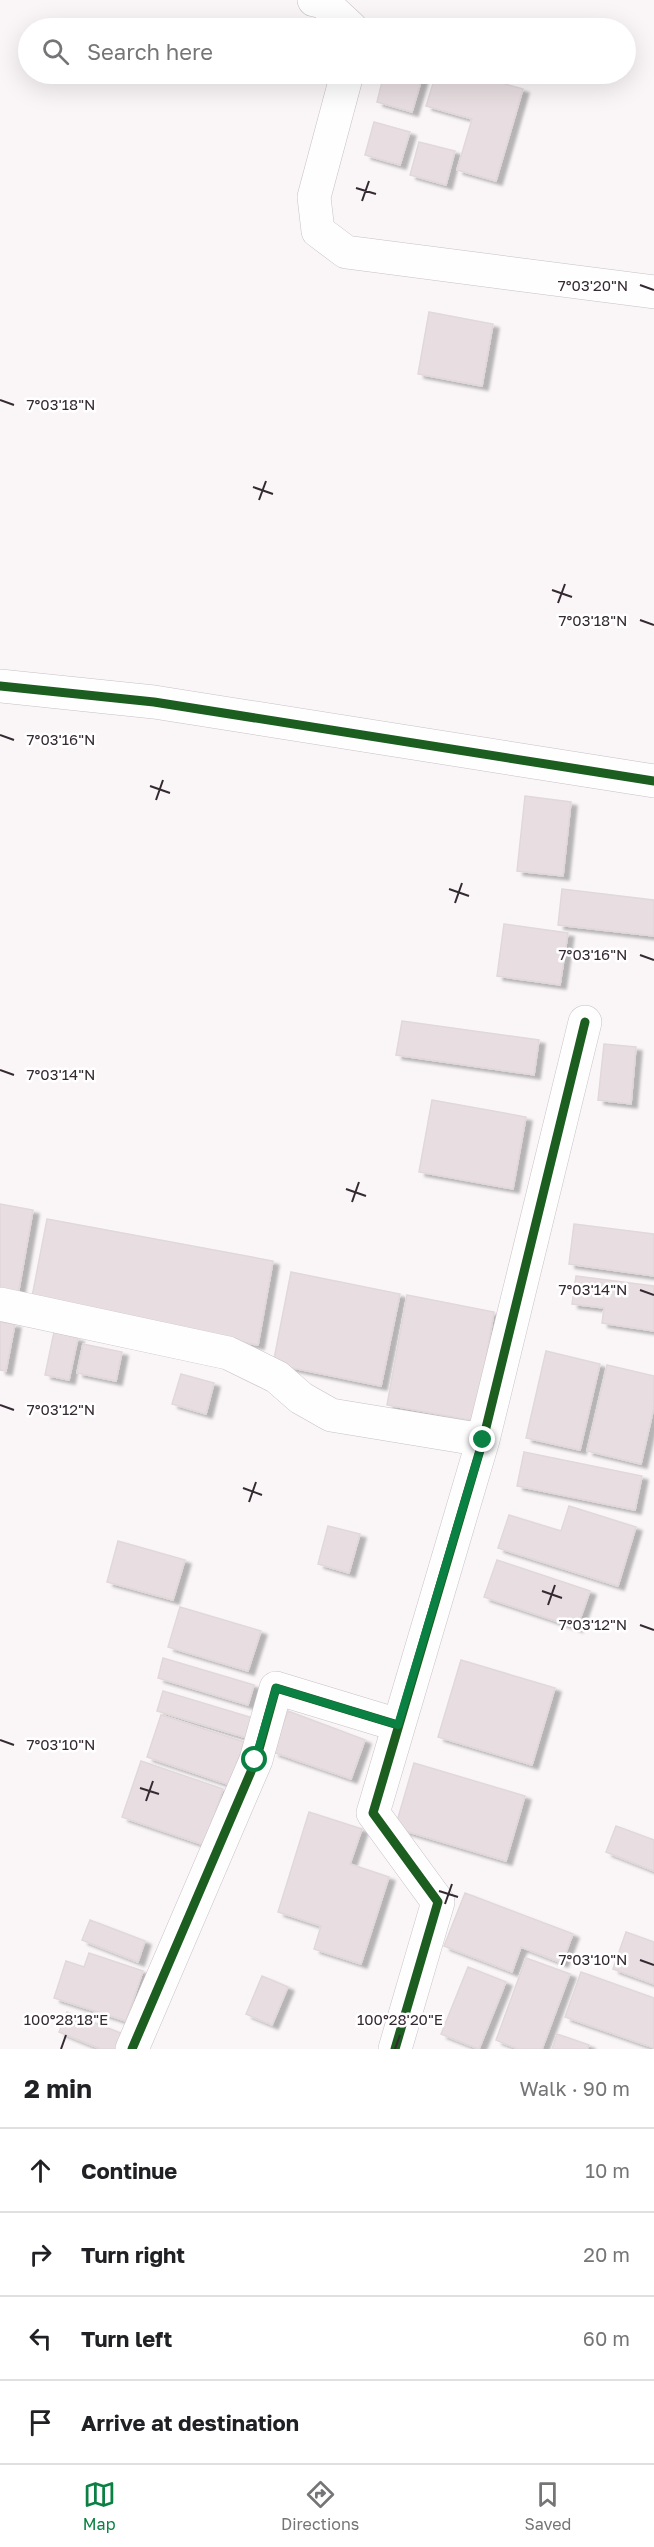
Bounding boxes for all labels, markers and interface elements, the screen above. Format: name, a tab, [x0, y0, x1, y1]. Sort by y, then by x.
search box	[18, 18, 636, 84]
icon: search	[39, 35, 72, 68]
text: Search here	[87, 38, 213, 65]
text: 7°03'20"N	[558, 276, 628, 294]
text: 7°03'18"N	[27, 395, 95, 413]
text: 7°03'18"N	[559, 611, 627, 629]
text: 7°03'16"N	[27, 730, 95, 748]
text: 7°03'16"N	[559, 945, 627, 963]
text: 7°03'14"N	[27, 1065, 95, 1083]
text: 7°03'14"N	[559, 1280, 627, 1298]
text: 7°03'12"N	[27, 1400, 95, 1418]
route end	[469, 1426, 495, 1452]
text: 7°03'12"N	[559, 1615, 627, 1633]
text: 7°03'10"N	[26, 1735, 96, 1753]
route start	[241, 1746, 267, 1772]
text: 7°03'10"N	[558, 1950, 628, 1968]
text: 100°28'18"E	[24, 2010, 108, 2028]
text: 100°28'20"E	[357, 2010, 443, 2028]
text: 2 min	[24, 2073, 92, 2104]
text: Walk · 90 m	[519, 2076, 630, 2100]
icon: ahead	[24, 2154, 57, 2187]
text: Continue	[81, 2157, 177, 2184]
text: 10 m	[585, 2158, 630, 2182]
icon: right	[24, 2238, 57, 2271]
text: Turn right	[81, 2241, 185, 2268]
text: 20 m	[583, 2242, 630, 2266]
icon: left	[24, 2322, 57, 2355]
text: Turn left	[81, 2325, 172, 2352]
text: 60 m	[583, 2326, 630, 2350]
icon: arrive	[24, 2406, 57, 2439]
text: Arrive at destination	[81, 2409, 299, 2436]
tab: Map	[83, 2478, 116, 2534]
tab: Directions	[281, 2478, 359, 2534]
tab: Saved	[525, 2478, 571, 2534]

